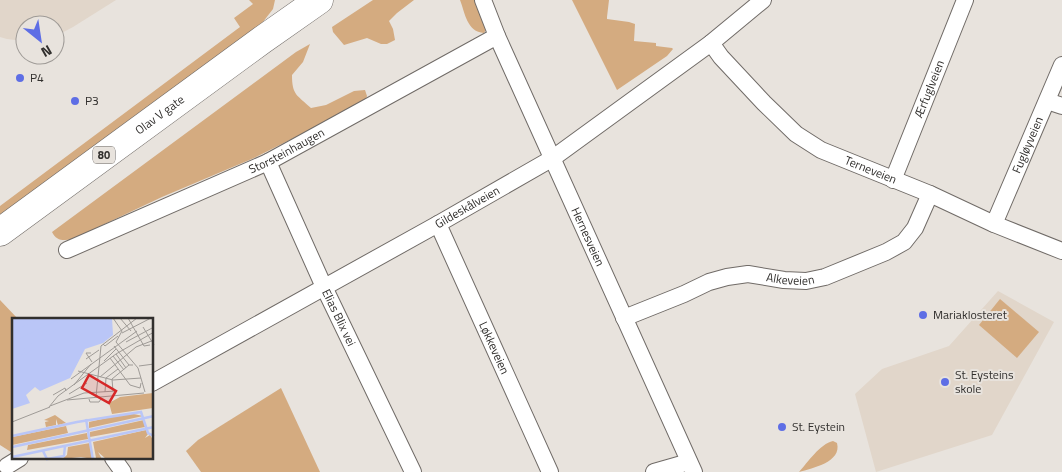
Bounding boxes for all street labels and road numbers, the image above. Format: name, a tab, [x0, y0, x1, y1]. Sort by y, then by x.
street label: Ærfuglveien	[909, 57, 949, 121]
street label: Olav V gate	[131, 90, 188, 139]
street label: Fugløyveien	[1007, 113, 1048, 176]
street label: Storsteinhaugen	[245, 123, 328, 178]
road number: 80	[93, 146, 115, 164]
street label: Terneveien	[842, 151, 900, 189]
street label: Gildeskålveien	[431, 181, 503, 233]
street label: Hernesveien	[567, 204, 610, 269]
street label: Alkeveien	[765, 267, 816, 290]
street label: Elias Blix vei	[317, 286, 361, 349]
street label: Løkkeveien	[474, 318, 515, 377]

